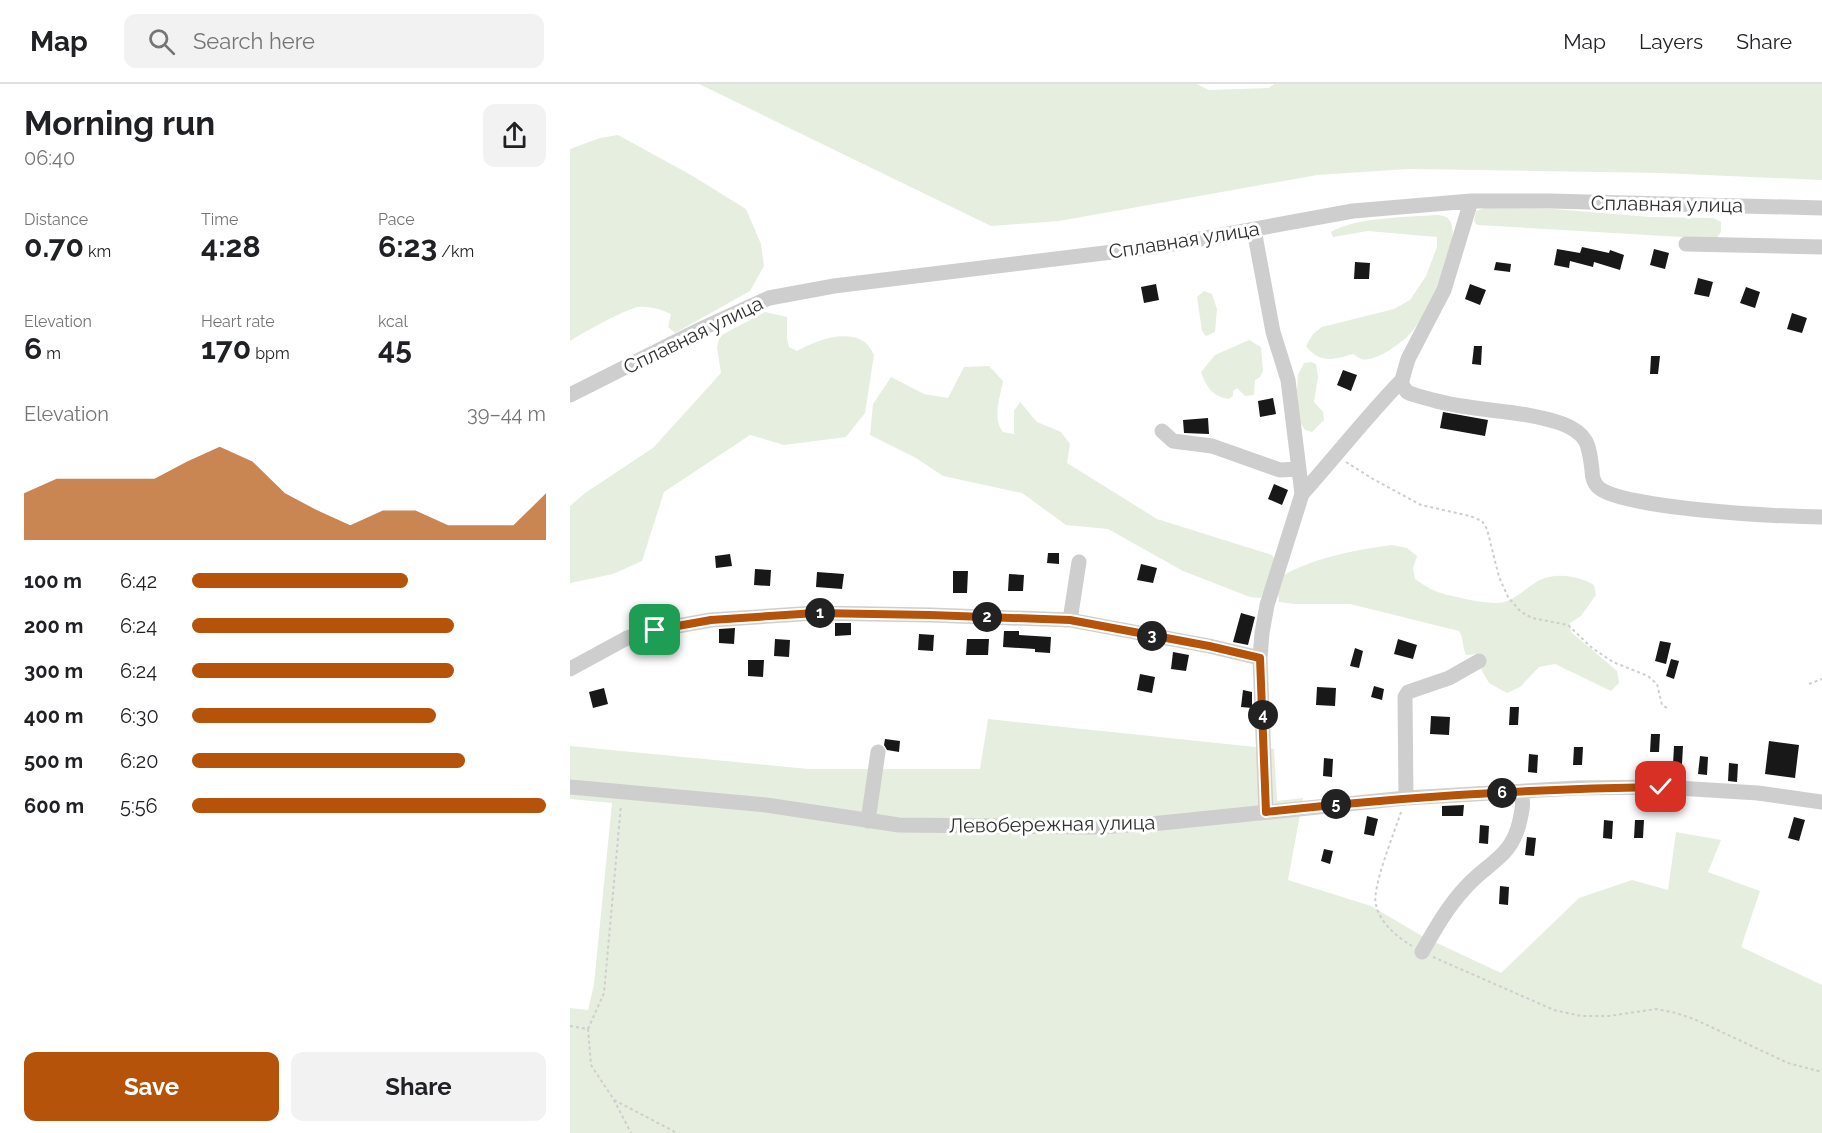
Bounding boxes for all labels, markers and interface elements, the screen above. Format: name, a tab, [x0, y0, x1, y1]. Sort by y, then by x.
search box	[124, 14, 544, 68]
text: Map	[30, 25, 88, 58]
icon: search	[145, 25, 178, 58]
text: Search here	[193, 28, 315, 54]
text: Map	[1563, 29, 1606, 54]
text: Layers	[1639, 29, 1703, 54]
text: Share	[1736, 29, 1792, 54]
text: Morning run	[24, 104, 215, 143]
button: share	[483, 104, 546, 167]
text: 06:40	[24, 146, 75, 170]
street label: Сплавная улица	[1591, 191, 1743, 217]
text: Distance	[24, 210, 88, 229]
text: Time	[201, 210, 238, 229]
text: Pace	[378, 210, 415, 229]
street label: Сплавная улица	[1107, 216, 1261, 264]
text: 0.70	[24, 229, 84, 264]
text: 4:28	[201, 229, 261, 264]
text: 6:23	[378, 229, 437, 264]
text: km	[84, 242, 111, 261]
text: /km	[437, 242, 474, 261]
street label: Сплавная улица	[619, 291, 767, 379]
text: Elevation	[24, 312, 92, 331]
text: Heart rate	[201, 312, 275, 331]
text: kcal	[378, 312, 408, 331]
text: 6	[24, 331, 42, 366]
text: 170	[201, 331, 251, 366]
text: 45	[378, 331, 412, 366]
text: m	[42, 344, 61, 363]
text: bpm	[251, 344, 290, 363]
text: Elevation	[24, 402, 109, 426]
text: 39–44 m	[467, 402, 546, 426]
text: 100 m	[24, 569, 82, 593]
text: 6:42	[120, 569, 157, 593]
pin: 1	[805, 598, 835, 628]
pin: 2	[972, 602, 1002, 632]
text: 1	[816, 603, 824, 622]
pin	[629, 604, 680, 655]
text: 2	[982, 607, 992, 626]
icon: arrive	[638, 613, 671, 646]
text: 200 m	[24, 614, 83, 638]
text: 6:24	[120, 614, 157, 638]
pin: 3	[1137, 621, 1167, 651]
text: 3	[1148, 626, 1156, 645]
text: 300 m	[24, 659, 83, 683]
text: 6:24	[120, 659, 157, 683]
pin: 4	[1248, 700, 1278, 730]
text: 400 m	[24, 704, 83, 728]
text: 6:30	[120, 704, 159, 728]
text: 4	[1258, 705, 1268, 724]
text: 500 m	[24, 749, 83, 773]
text: 6:20	[120, 749, 158, 773]
pin	[1635, 761, 1686, 812]
icon: check	[1644, 770, 1677, 803]
pin: 6	[1487, 778, 1517, 808]
text: 6	[1497, 783, 1507, 802]
pin: 5	[1321, 789, 1351, 819]
text: 600 m	[24, 794, 84, 818]
text: 5:56	[120, 794, 158, 818]
text: 5	[1332, 794, 1340, 813]
street label: Левобережная улица	[948, 810, 1156, 838]
button: Save	[24, 1052, 279, 1121]
button: Share	[291, 1052, 546, 1121]

